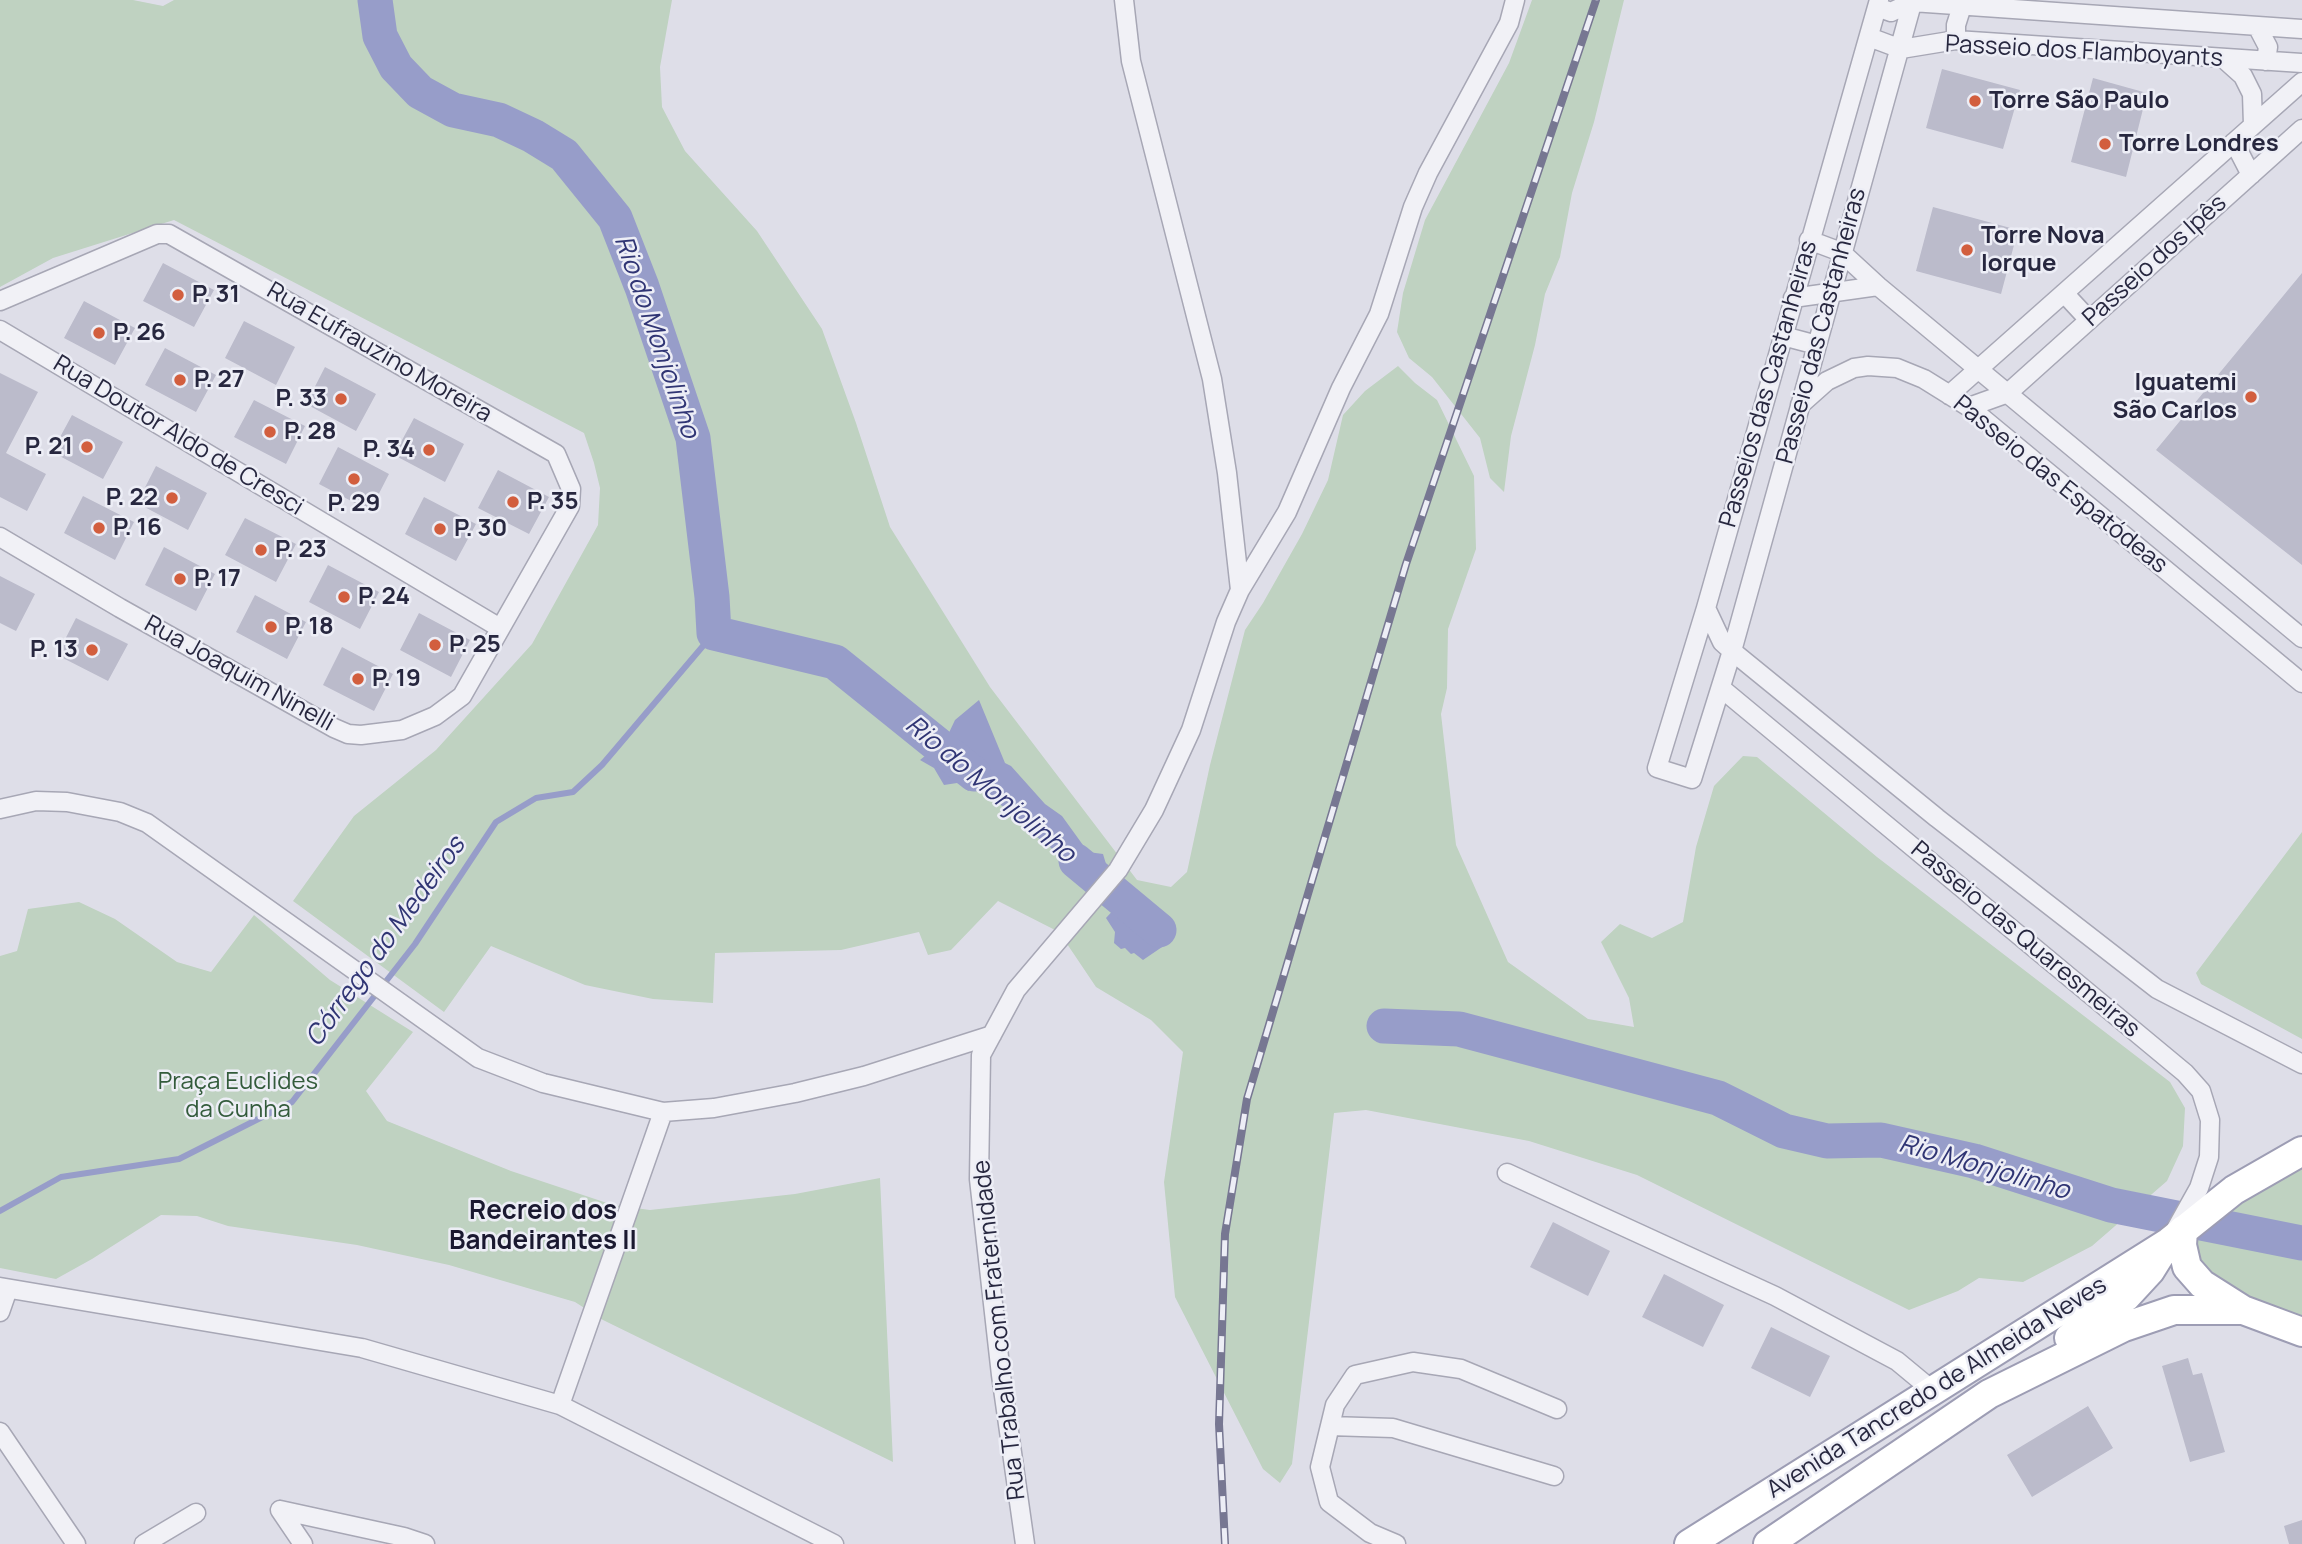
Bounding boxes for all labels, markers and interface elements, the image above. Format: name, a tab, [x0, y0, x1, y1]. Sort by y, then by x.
street label: Passeio dos Flamboyants	[1944, 30, 2224, 74]
place label: Torre São Paulo	[1989, 87, 2169, 115]
marker: Torre São Paulo	[1967, 93, 1983, 109]
place label: Torre Londres	[2119, 130, 2279, 158]
marker: Torre Londres	[2097, 136, 2113, 152]
street label: Passeio das Castanheiras	[1771, 185, 1873, 467]
street label: Passeio dos Ipês	[2077, 189, 2233, 333]
place label: Torre Nova Iorque	[1981, 222, 2105, 278]
water label: Rio do Monjolinho	[607, 232, 705, 442]
street label: Passeios das Castanheiras	[1714, 237, 1824, 531]
marker: Torre Nova Iorque	[1959, 242, 1975, 258]
street label: Rua Eufrauzino Moreira	[261, 277, 497, 429]
place label: P. 31	[192, 281, 240, 309]
marker: P. 31	[170, 287, 186, 303]
place label: P. 26	[113, 319, 166, 347]
marker: P. 26	[91, 325, 107, 341]
street label: Rua Doutor Aldo de Cresci	[48, 350, 308, 522]
place label: P. 27	[194, 366, 245, 394]
place label: Iguatemi São Carlos	[2112, 369, 2237, 425]
marker: P. 27	[172, 372, 188, 388]
place label: P. 33	[276, 385, 327, 413]
marker: Iguatemi São Carlos	[2243, 389, 2259, 405]
street label: Passeio das Espatódeas	[1947, 390, 2173, 580]
marker: P. 33	[333, 391, 349, 407]
place label: P. 28	[284, 418, 337, 446]
marker: P. 28	[262, 424, 278, 440]
place label: P. 21	[25, 433, 73, 461]
place label: P. 34	[363, 436, 415, 464]
marker: P. 21	[79, 439, 95, 455]
marker: P. 34	[421, 442, 437, 458]
marker: P. 29	[346, 471, 362, 487]
place label: P. 22	[106, 484, 158, 512]
place label: P. 35	[527, 488, 579, 516]
marker: P. 22	[164, 490, 180, 506]
place label: P. 29	[328, 490, 380, 518]
marker: P. 35	[505, 494, 521, 510]
place label: P. 16	[113, 514, 162, 542]
place label: P. 30	[454, 515, 507, 543]
marker: P. 16	[91, 520, 107, 536]
marker: P. 30	[432, 521, 448, 537]
place label: P. 23	[275, 536, 327, 564]
marker: P. 23	[253, 542, 269, 558]
place label: P. 17	[194, 565, 241, 593]
marker: P. 17	[172, 571, 188, 587]
place label: P. 24	[358, 583, 410, 611]
marker: P. 24	[336, 589, 352, 605]
street label: Rua Joaquim Ninelli	[139, 610, 339, 738]
place label: P. 18	[285, 613, 334, 641]
marker: P. 18	[263, 619, 279, 635]
place label: P. 25	[449, 631, 501, 659]
place label: P. 13	[30, 636, 78, 664]
marker: P. 25	[427, 637, 443, 653]
marker: P. 13	[84, 642, 100, 658]
place label: P. 19	[372, 665, 421, 693]
marker: P. 19	[350, 671, 366, 687]
water label: Rio do Monjolinho	[899, 710, 1081, 870]
water label: Córrego do Medeiros	[300, 831, 472, 1053]
street label: Passeio das Quaresmeiras	[1905, 836, 2145, 1044]
park label: Praça Euclides da Cunha	[158, 1068, 318, 1124]
water label: Rio Monjolinho	[1895, 1129, 2073, 1207]
street label: Rua Trabalho com Fraternidade	[968, 1158, 1032, 1502]
district label: Recreio dos Bandeirantes II	[449, 1196, 637, 1258]
street label: Avenida Tancredo de Almeida Neves	[1762, 1271, 2112, 1505]

